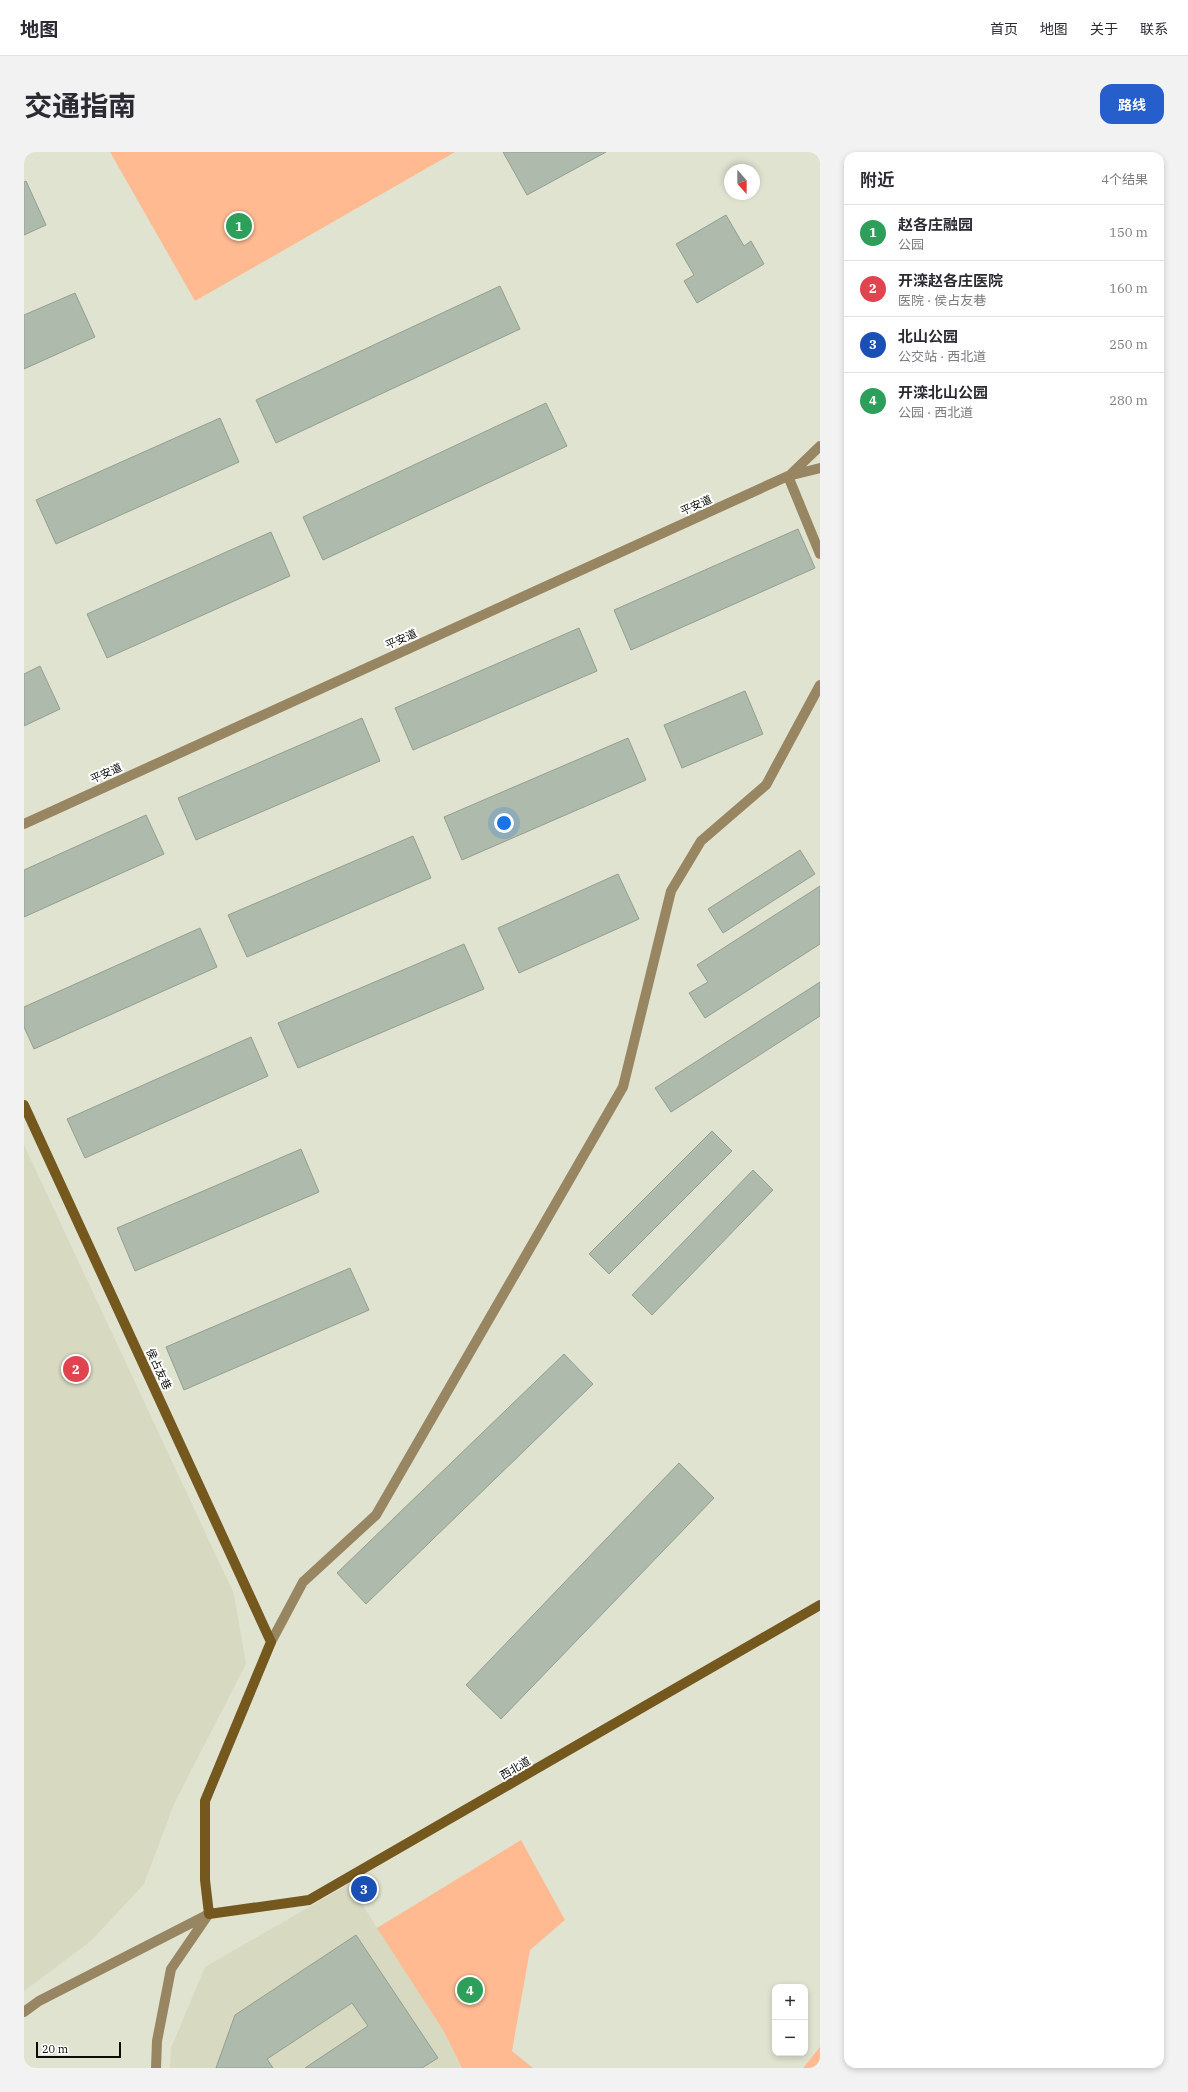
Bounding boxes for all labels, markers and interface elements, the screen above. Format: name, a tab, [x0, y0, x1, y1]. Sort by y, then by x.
text: 地图	[20, 17, 58, 41]
text: 首页	[990, 20, 1018, 38]
text: 地图	[1040, 20, 1068, 38]
text: 关于	[1090, 20, 1118, 38]
text: 联系	[1140, 20, 1168, 38]
button: 路线	[1100, 84, 1164, 124]
text: 交通指南	[24, 87, 136, 124]
north arrow	[724, 164, 760, 200]
text: 附近	[860, 169, 894, 191]
text: 4个结果	[1101, 171, 1148, 188]
pin: 1	[226, 211, 252, 241]
text: 赵各庄融园	[898, 215, 973, 234]
text: 1	[869, 224, 877, 241]
text: 150 m	[1109, 224, 1148, 241]
text: 公园	[898, 236, 924, 253]
text: 开滦赵各庄医院	[898, 271, 1003, 290]
text: 2	[869, 280, 877, 297]
text: 160 m	[1109, 280, 1148, 297]
text: 医院 · 侯占友巷	[898, 292, 986, 309]
text: 北山公园	[898, 327, 958, 346]
text: 3	[869, 336, 877, 353]
text: 250 m	[1109, 336, 1148, 353]
text: 公交站 · 西北道	[898, 348, 986, 365]
text: 开滦北山公园	[898, 383, 988, 402]
text: 4	[869, 392, 877, 409]
text: 280 m	[1109, 392, 1148, 409]
text: 公园 · 西北道	[898, 404, 973, 421]
street label: 平安道	[678, 492, 714, 518]
street label: 平安道	[383, 626, 419, 652]
street label: 平安道	[88, 760, 124, 786]
your location	[494, 813, 514, 833]
street label: 侯占友巷	[143, 1346, 175, 1392]
pin: 2	[63, 1354, 89, 1384]
street label: 西北道	[497, 1754, 533, 1782]
pin: 3	[351, 1874, 377, 1904]
pin: 4	[457, 1975, 483, 2005]
map controls	[772, 1984, 808, 2056]
button: +	[772, 1984, 808, 2020]
button: −	[772, 2020, 808, 2056]
scale bar	[36, 2040, 121, 2059]
text: 20 m	[42, 2042, 68, 2056]

